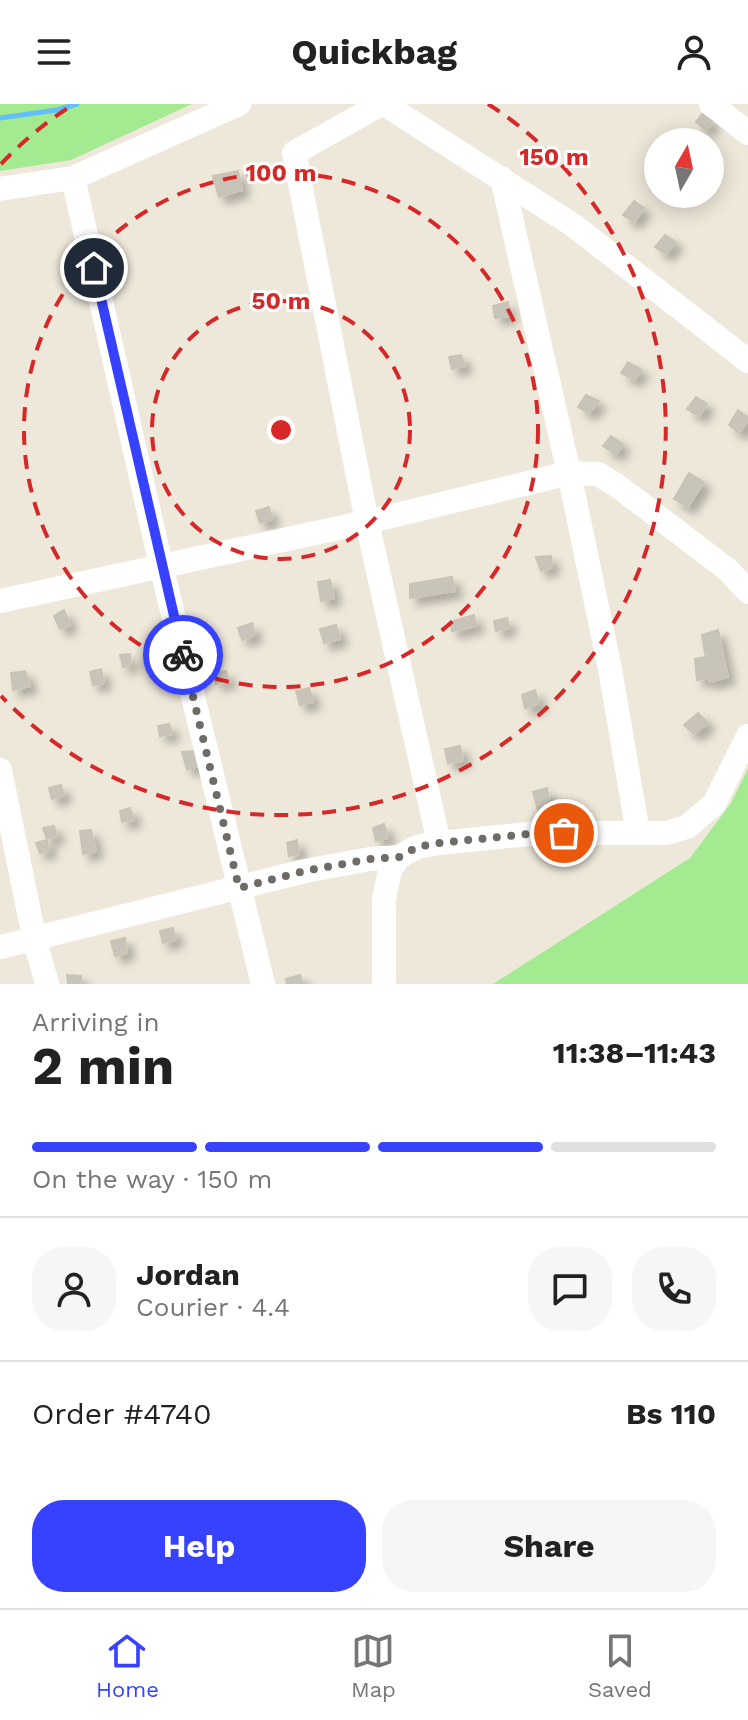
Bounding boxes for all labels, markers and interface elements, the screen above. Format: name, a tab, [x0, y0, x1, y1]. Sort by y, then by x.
icon: menu	[32, 30, 76, 74]
icon: person	[672, 30, 716, 74]
text: Quickbag	[291, 31, 457, 73]
north arrow	[644, 128, 724, 208]
map controls	[644, 128, 724, 208]
text: 150 m	[519, 143, 589, 171]
text: 100 m	[246, 159, 316, 187]
pin	[60, 234, 128, 302]
icon: home	[72, 246, 116, 290]
text: 50 m	[252, 287, 310, 315]
centre of rings	[267, 416, 295, 444]
courier	[143, 615, 223, 695]
icon: bike	[161, 633, 205, 677]
pin	[530, 799, 598, 867]
icon: bag	[542, 811, 586, 855]
text: Arriving in	[32, 1007, 160, 1037]
text: 11:38–11:43	[553, 1035, 716, 1070]
text: 2 min	[32, 1036, 174, 1097]
text: On the way · 150 m	[32, 1164, 272, 1194]
button: person	[32, 1247, 116, 1331]
button: chat	[528, 1247, 612, 1331]
button: phone	[632, 1247, 716, 1331]
text: Jordan	[136, 1257, 240, 1292]
text: Courier · 4.4	[136, 1292, 290, 1322]
text: Order #4740	[32, 1396, 212, 1431]
text: Bs 110	[626, 1396, 716, 1431]
button: Help	[32, 1500, 366, 1592]
button: Share	[382, 1500, 716, 1592]
tab: Home	[96, 1629, 159, 1702]
tab: Map	[351, 1629, 396, 1702]
tab: Saved	[588, 1629, 652, 1702]

